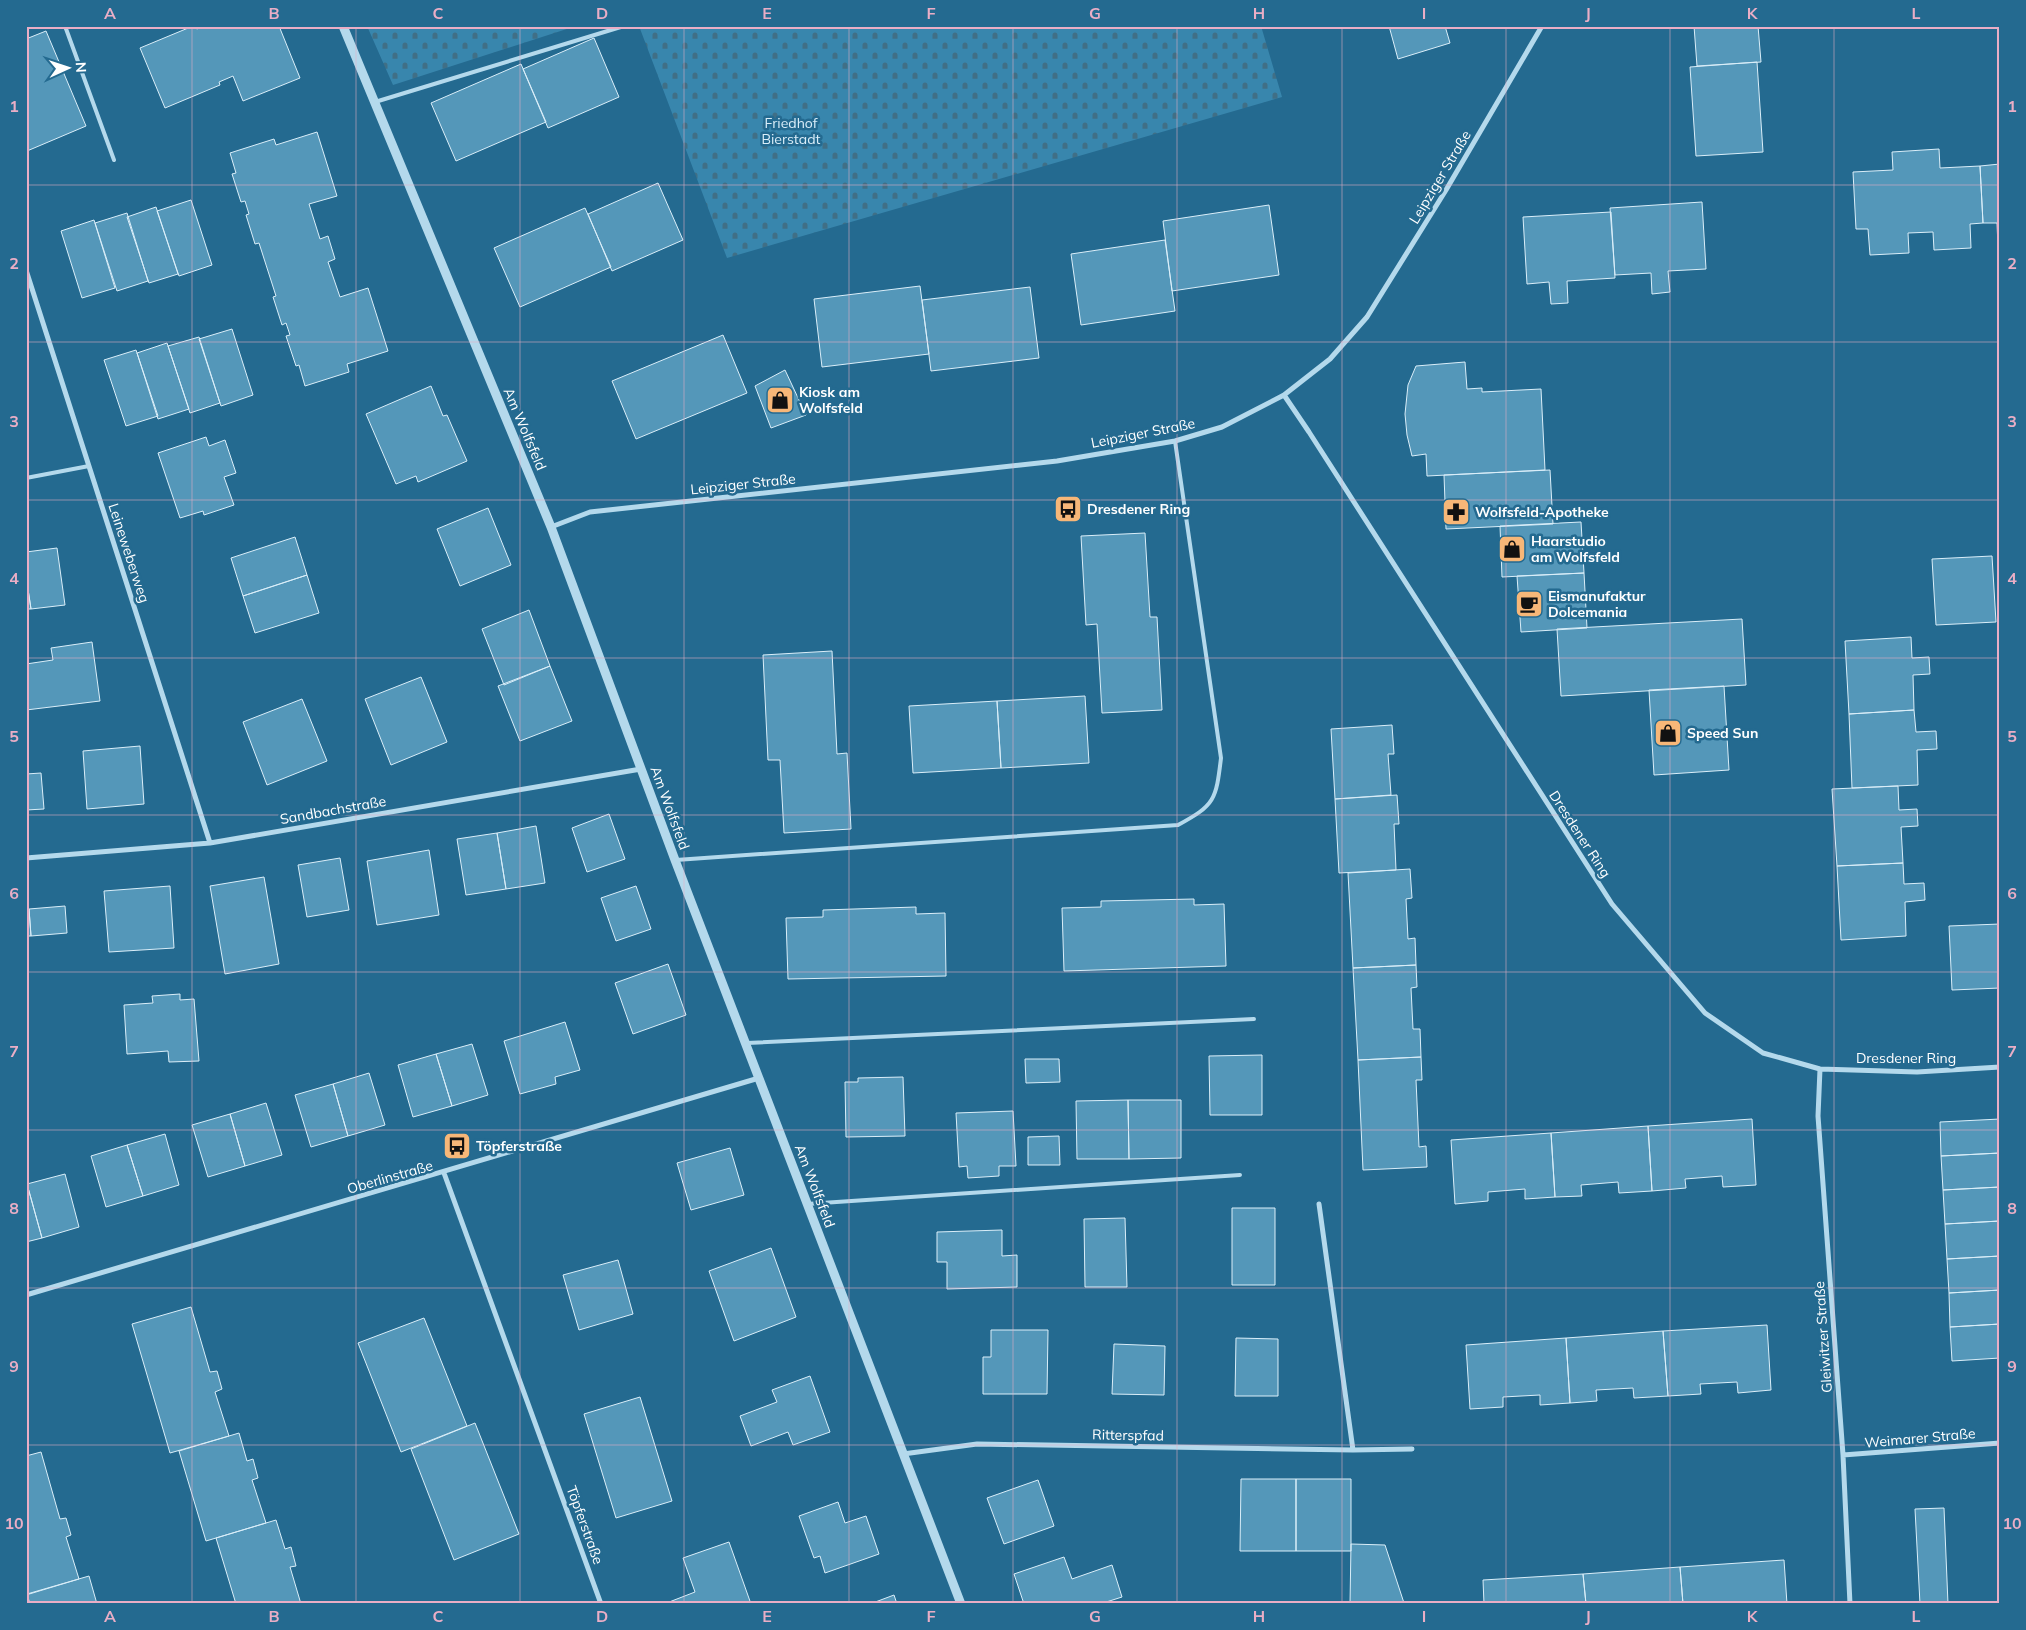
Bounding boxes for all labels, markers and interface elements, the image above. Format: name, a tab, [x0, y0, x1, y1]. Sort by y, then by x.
text: A	[104, 3, 116, 23]
text: B	[268, 3, 280, 23]
text: C	[433, 3, 444, 23]
text: D	[596, 3, 608, 23]
text: E	[762, 3, 772, 23]
text: F	[926, 3, 936, 23]
text: G	[1089, 3, 1101, 23]
text: H	[1253, 3, 1265, 23]
text: I	[1422, 3, 1426, 23]
text: J	[1585, 3, 1591, 23]
text: K	[1747, 3, 1759, 23]
text: L	[1912, 3, 1921, 23]
north arrow	[42, 42, 92, 92]
text: N	[72, 62, 90, 73]
text: 1	[9, 96, 19, 116]
text: 1	[2007, 96, 2017, 116]
park label: Friedhof Bierstadt	[762, 114, 821, 148]
street label: Leipziger Straße	[1405, 127, 1475, 227]
text: 2	[9, 253, 19, 273]
text: 2	[2007, 253, 2017, 273]
place label: Kiosk am Wolfsfeld	[799, 383, 863, 417]
street label: Am Wolfsfeld	[500, 385, 550, 473]
shop icon: Kiosk am Wolfsfeld	[765, 385, 795, 415]
text: 3	[9, 411, 19, 431]
text: 3	[2007, 411, 2017, 431]
street label: Leipziger Straße	[1089, 414, 1197, 452]
street label: Leipziger Straße	[689, 470, 797, 498]
bus stop icon: Dresdener Ring	[1053, 494, 1083, 524]
pharmacy icon: Wolfsfeld-Apotheke	[1441, 497, 1471, 527]
place label: Dresdener Ring	[1087, 500, 1190, 518]
street label: Leineweberweg	[104, 501, 154, 605]
place label: Wolfsfeld-Apotheke	[1475, 503, 1609, 521]
place label: Haarstudio am Wolfsfeld	[1531, 532, 1620, 566]
shop icon: Haarstudio am Wolfsfeld	[1497, 534, 1527, 564]
text: 4	[9, 568, 19, 588]
text: 4	[2007, 568, 2017, 588]
place label: Eismanufaktur Dolcemania	[1548, 587, 1646, 621]
cafe icon: Eismanufaktur Dolcemania	[1514, 589, 1544, 619]
shop icon: Speed Sun	[1653, 718, 1683, 748]
place label: Speed Sun	[1687, 724, 1758, 742]
text: 5	[9, 726, 19, 746]
text: 5	[2007, 726, 2017, 746]
street label: Am Wolfsfeld	[647, 764, 693, 852]
street label: Dresdener Ring	[1545, 787, 1615, 881]
street label: Sandbachstraße	[279, 792, 387, 828]
text: 6	[9, 883, 19, 903]
text: 6	[2007, 883, 2017, 903]
text: 7	[9, 1041, 19, 1061]
text: 7	[2007, 1041, 2017, 1061]
street label: Dresdener Ring	[1856, 1049, 1956, 1067]
bus stop icon: Töpferstraße	[442, 1131, 472, 1161]
place label: Töpferstraße	[476, 1137, 562, 1155]
street label: Am Wolfsfeld	[791, 1142, 839, 1230]
street label: Oberlinstraße	[345, 1156, 435, 1198]
text: 8	[9, 1198, 19, 1218]
text: 8	[2007, 1198, 2017, 1218]
street label: Gleiwitzer Straße	[1810, 1281, 1836, 1393]
text: 9	[9, 1356, 19, 1376]
text: 9	[2007, 1356, 2017, 1376]
street label: Weimarer Straße	[1864, 1424, 1976, 1452]
street label: Ritterspfad	[1092, 1425, 1164, 1445]
street label: Töpferstraße	[562, 1483, 608, 1567]
text: 10	[4, 1513, 24, 1533]
text: 10	[2002, 1513, 2022, 1533]
text: A	[104, 1606, 116, 1626]
text: B	[268, 1606, 280, 1626]
text: C	[433, 1606, 444, 1626]
text: D	[596, 1606, 608, 1626]
text: E	[762, 1606, 772, 1626]
text: F	[926, 1606, 936, 1626]
text: G	[1089, 1606, 1101, 1626]
text: H	[1253, 1606, 1265, 1626]
text: I	[1422, 1606, 1426, 1626]
text: J	[1585, 1606, 1591, 1626]
text: K	[1747, 1606, 1759, 1626]
text: L	[1912, 1606, 1921, 1626]

